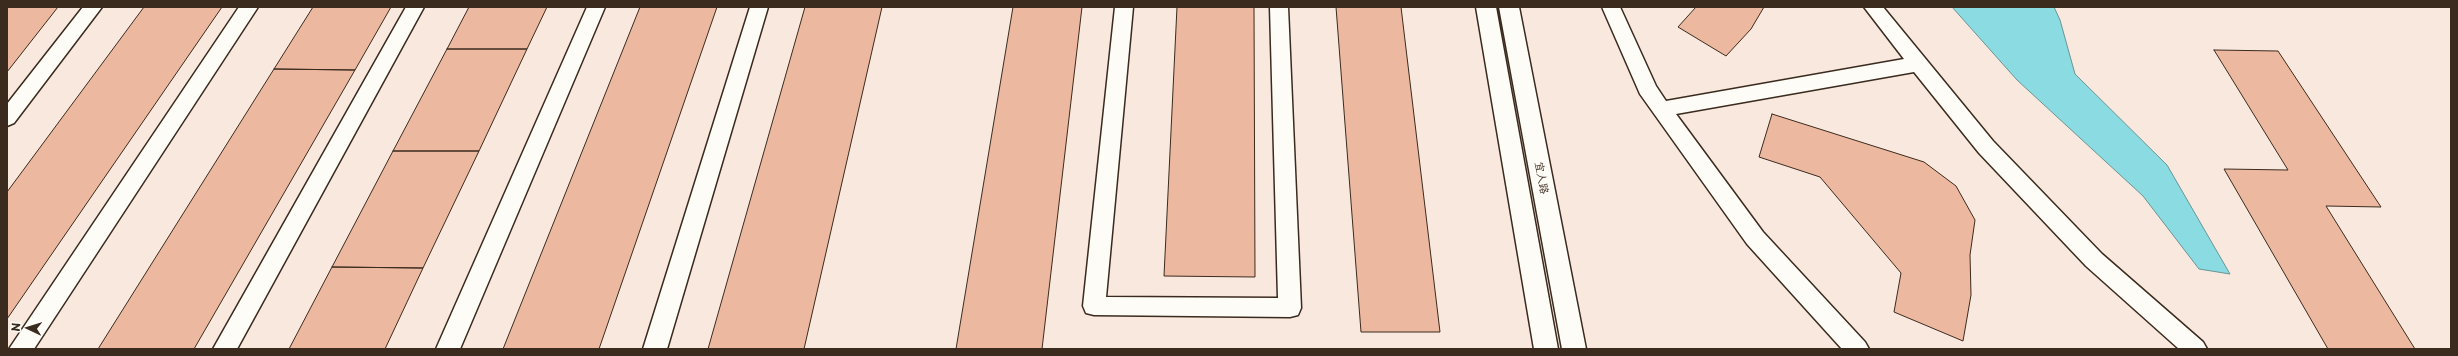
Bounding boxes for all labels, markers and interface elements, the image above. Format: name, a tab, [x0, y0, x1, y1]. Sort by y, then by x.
street label: 宜人路	[1531, 161, 1551, 195]
north arrow	[8, 308, 48, 348]
text: N	[7, 322, 24, 332]

